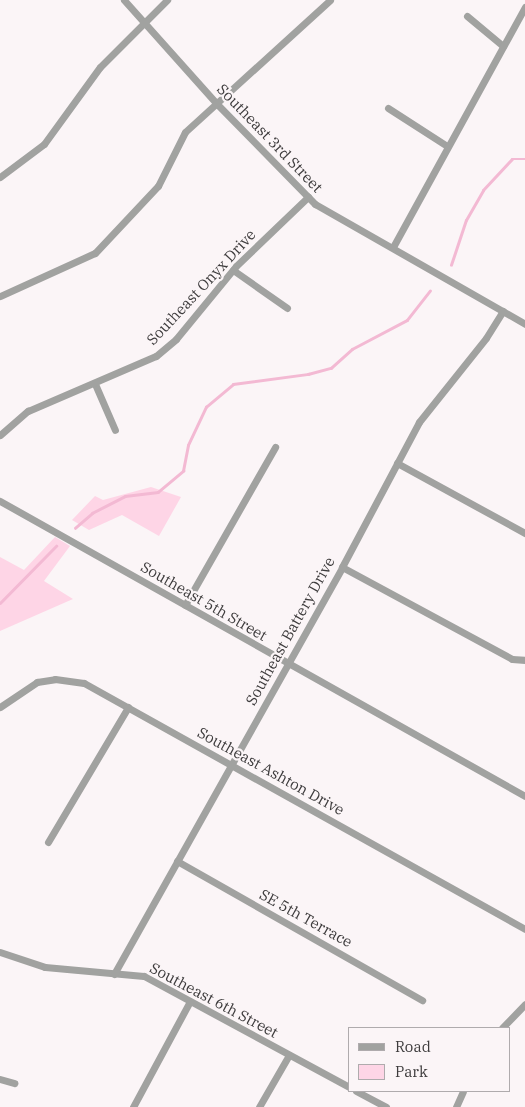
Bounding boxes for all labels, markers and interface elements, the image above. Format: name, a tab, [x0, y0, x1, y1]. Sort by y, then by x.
street label: Southeast 3rd Street	[214, 80, 326, 196]
street label: Southeast Onyx Drive	[143, 225, 259, 349]
street label: Southeast Battery Drive	[242, 554, 338, 708]
street label: Southeast 5th Street	[138, 557, 270, 645]
street label: Southeast Ashton Drive	[194, 723, 348, 819]
street label: SE 5th Terrace	[256, 885, 356, 951]
street label: Southeast 6th Street	[147, 959, 281, 1041]
legend	[348, 1027, 510, 1092]
text: Road	[395, 1037, 431, 1056]
text: Park	[395, 1062, 428, 1081]

